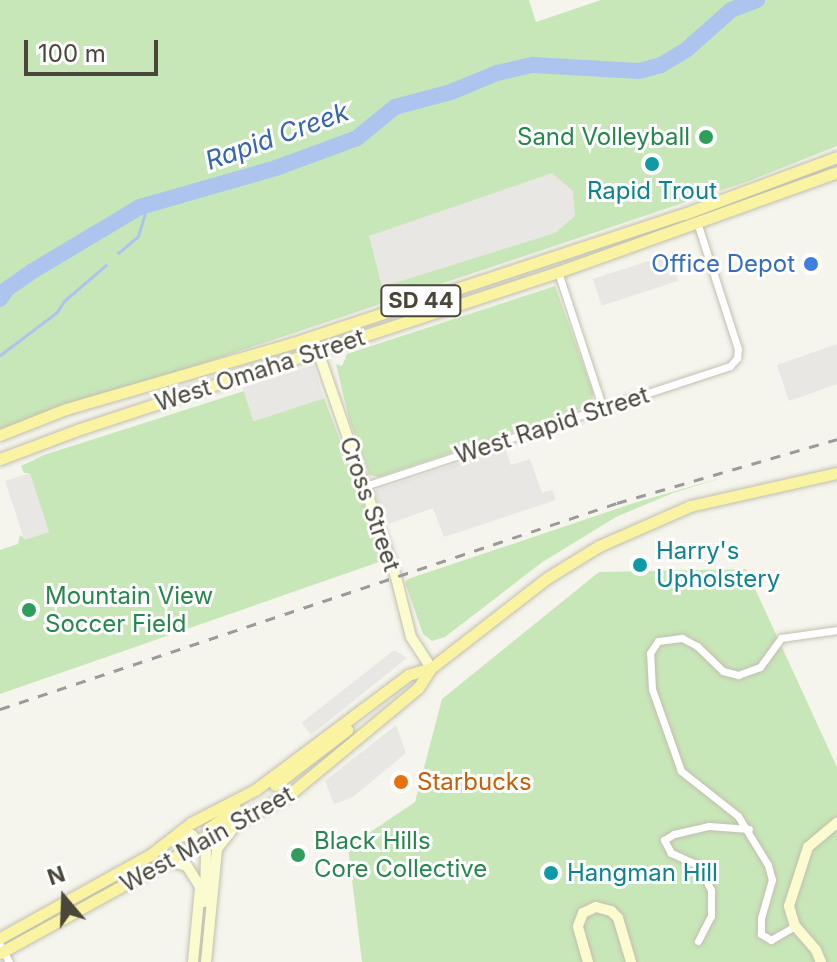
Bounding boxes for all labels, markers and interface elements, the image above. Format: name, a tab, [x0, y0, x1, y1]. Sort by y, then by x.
scale bar	[28, 24, 162, 74]
text: 100 m	[38, 39, 106, 68]
water label: Rapid Creek	[201, 96, 353, 176]
place label: Sand Volleyball	[517, 123, 690, 151]
marker: Sand Volleyball	[697, 128, 715, 146]
marker: Rapid Trout	[643, 155, 661, 173]
place label: Rapid Trout	[587, 177, 717, 205]
place label: Office Depot	[651, 250, 795, 278]
marker: Office Depot	[802, 255, 820, 273]
road number: SD 44	[379, 283, 463, 319]
street label: West Omaha Street	[152, 323, 368, 417]
street label: West Rapid Street	[451, 380, 653, 470]
street label: Cross Street	[334, 433, 406, 575]
place label: Harry's Upholstery	[656, 537, 780, 593]
marker: Harry's Upholstery	[631, 556, 649, 574]
place label: Mountain View Soccer Field	[45, 582, 213, 638]
marker: Mountain View Soccer Field	[20, 601, 38, 619]
place label: Starbucks	[417, 768, 532, 796]
marker: Starbucks	[392, 773, 410, 791]
street label: West Main Street	[115, 780, 299, 898]
place label: Black Hills Core Collective	[314, 827, 487, 883]
marker: Black Hills Core Collective	[289, 846, 307, 864]
north arrow	[24, 858, 104, 938]
place label: Hangman Hill	[567, 859, 718, 887]
text: N	[44, 860, 68, 890]
marker: Hangman Hill	[542, 864, 560, 882]

